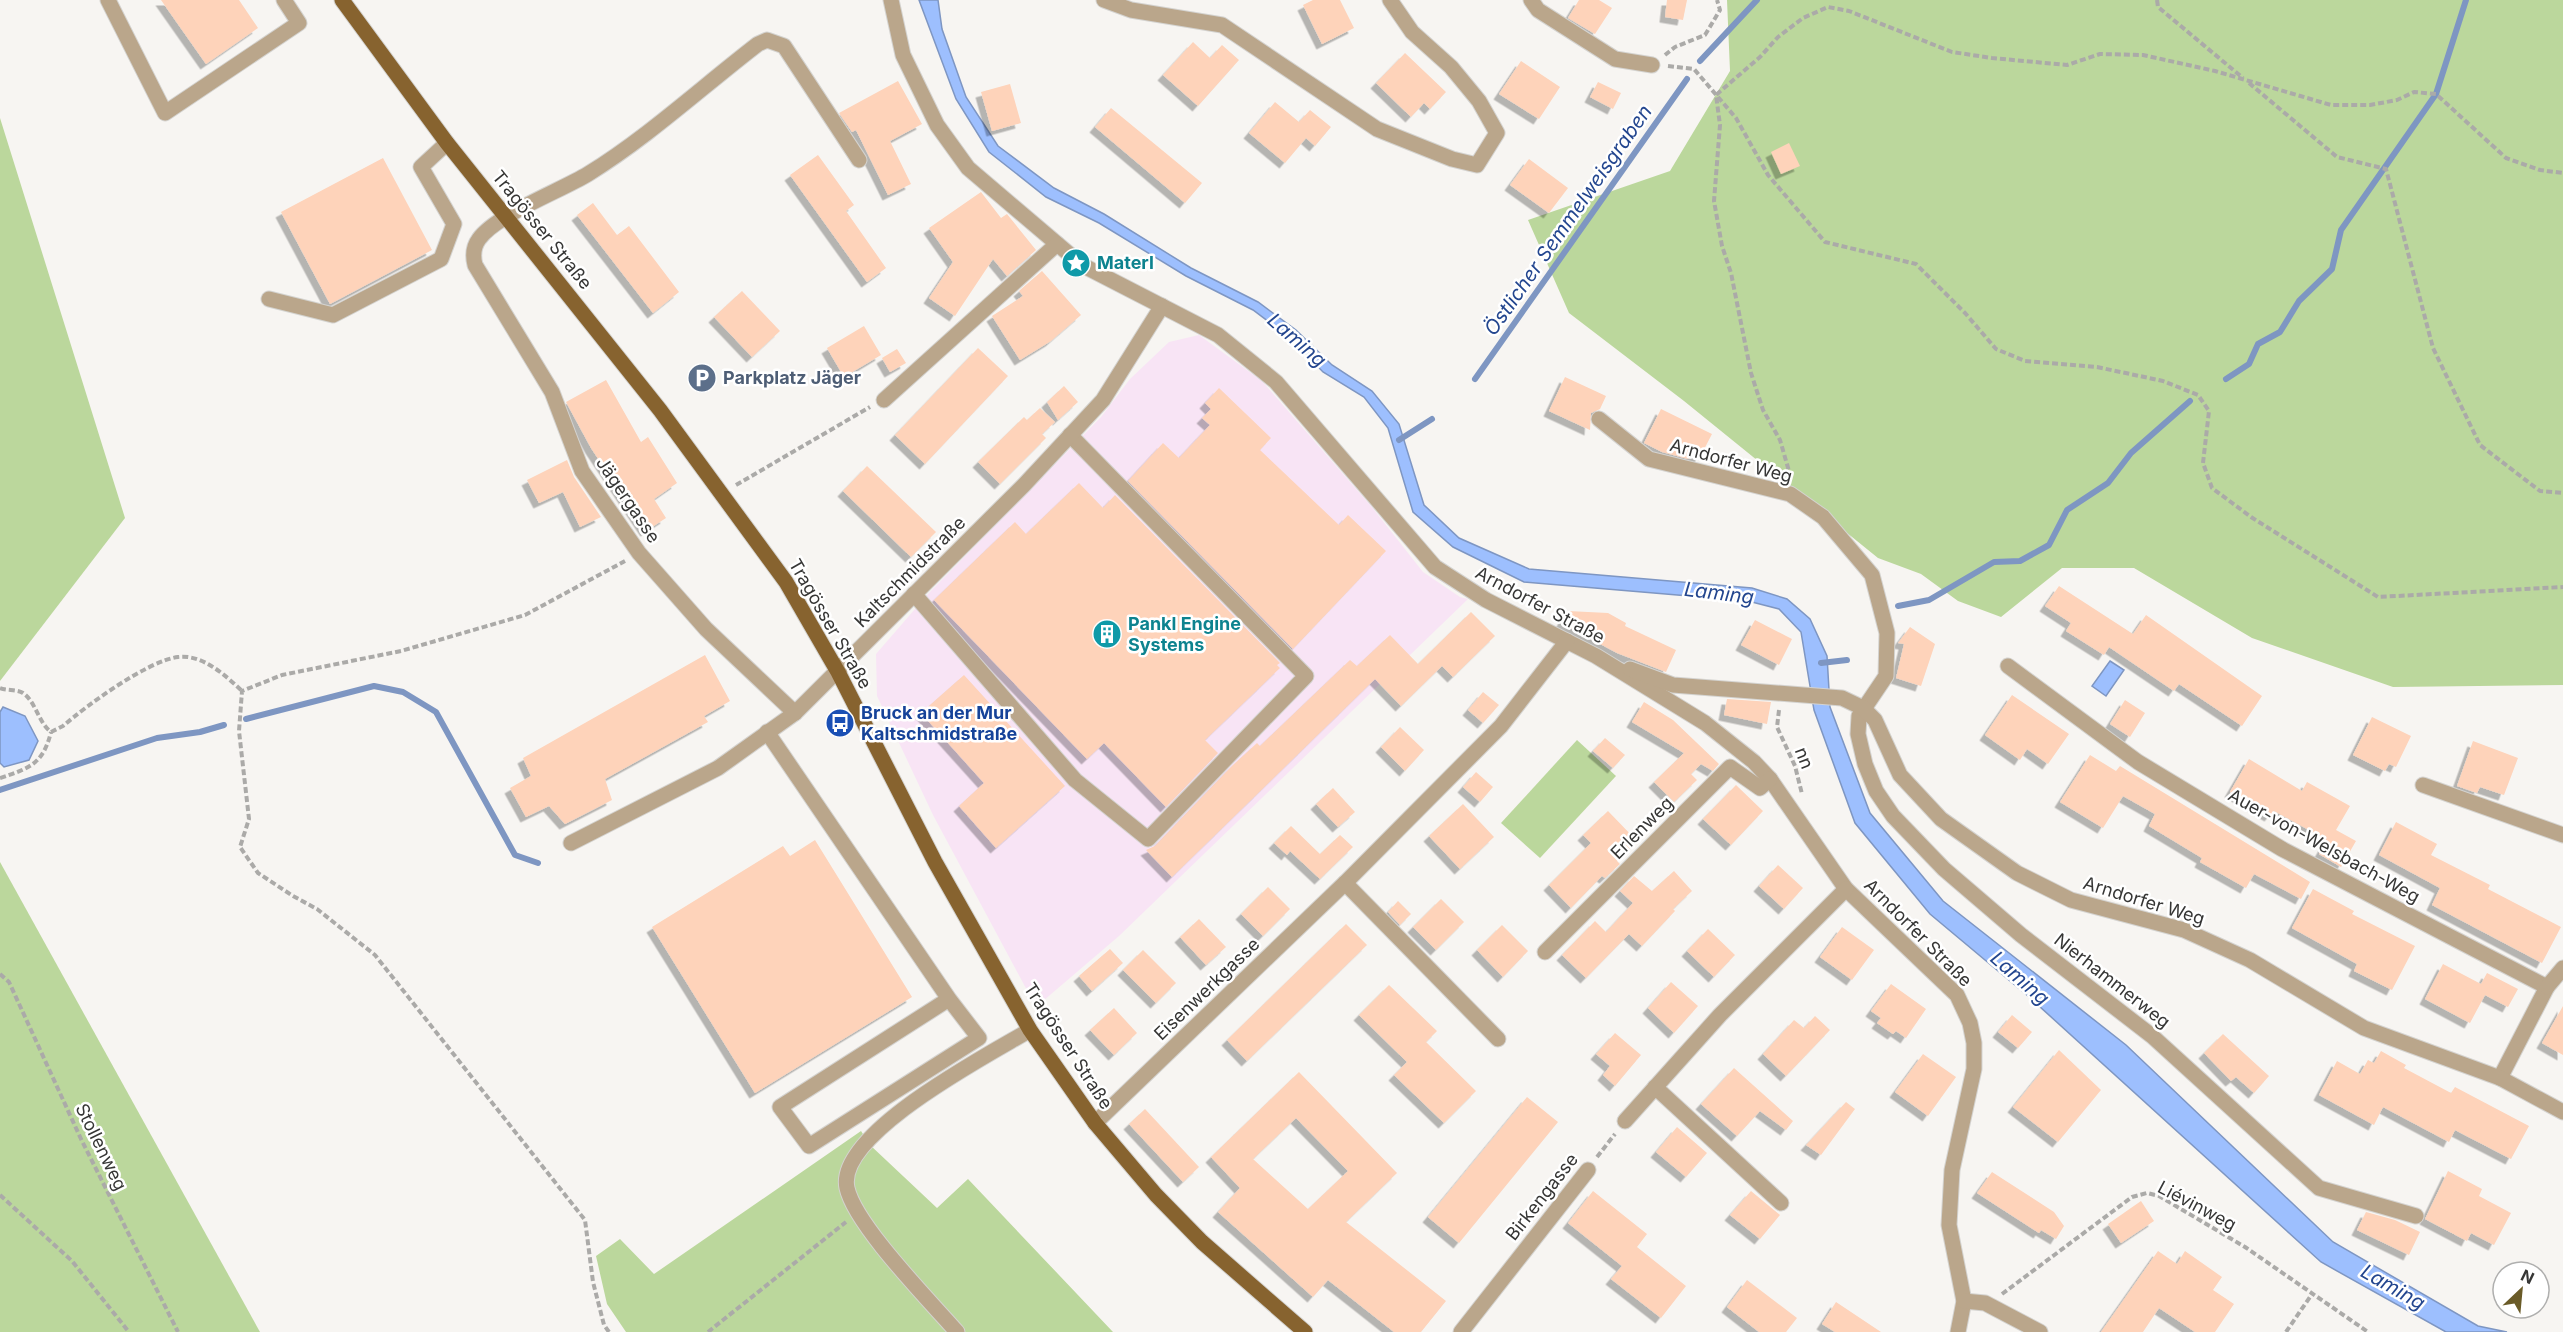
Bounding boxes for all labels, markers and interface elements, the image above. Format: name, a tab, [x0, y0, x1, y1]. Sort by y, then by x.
water label: Östlicher Semmelweisgraben	[1479, 100, 1657, 340]
street label: Tragösser Straße	[488, 166, 597, 293]
place icon: Materl	[1060, 247, 1092, 279]
place label: Materl	[1097, 252, 1154, 273]
water label: Laming	[1263, 308, 1331, 372]
parking icon: Parkplatz Jäger	[686, 362, 718, 394]
place label: Parkplatz Jäger	[723, 367, 861, 388]
street label: Arndorfer Weg	[1668, 434, 1795, 487]
street label: Jägergasse	[592, 453, 665, 547]
street label: Kaltschmidstraße	[850, 512, 969, 631]
street label: Tragösser Straße	[785, 555, 876, 692]
street label: Arndorfer Straße	[1472, 562, 1608, 647]
water label: Laming	[1683, 577, 1755, 609]
place label: Pankl Engine Systems	[1128, 613, 1241, 655]
building icon: Pankl Engine Systems	[1091, 618, 1123, 650]
place label: Bruck an der Mur Kaltschmidstraße	[861, 702, 1018, 744]
bus stop icon: Bruck an der Mur Kaltschmidstraße	[824, 707, 856, 739]
street label: nn	[1791, 744, 1818, 772]
street label: Auer-von-Welsbach-Weg	[2225, 784, 2424, 907]
street label: Erlenweg	[1606, 792, 1677, 863]
street label: Arndorfer Weg	[2081, 872, 2207, 929]
street label: Arndorfer Straße	[1860, 875, 1976, 991]
street label: Nierhammerweg	[2050, 929, 2174, 1032]
street label: Eisenwerkgasse	[1150, 933, 1264, 1044]
water label: Laming	[1986, 946, 2054, 1010]
street label: Tragösser Straße	[1020, 979, 1117, 1113]
street label: Stollenweg	[71, 1100, 131, 1194]
street label: Birkengasse	[1501, 1149, 1582, 1244]
street label: Liévinweg	[2154, 1176, 2240, 1235]
water label: Laming	[2357, 1259, 2429, 1315]
north arrow	[2491, 1260, 2551, 1320]
text: N	[2518, 1265, 2537, 1288]

